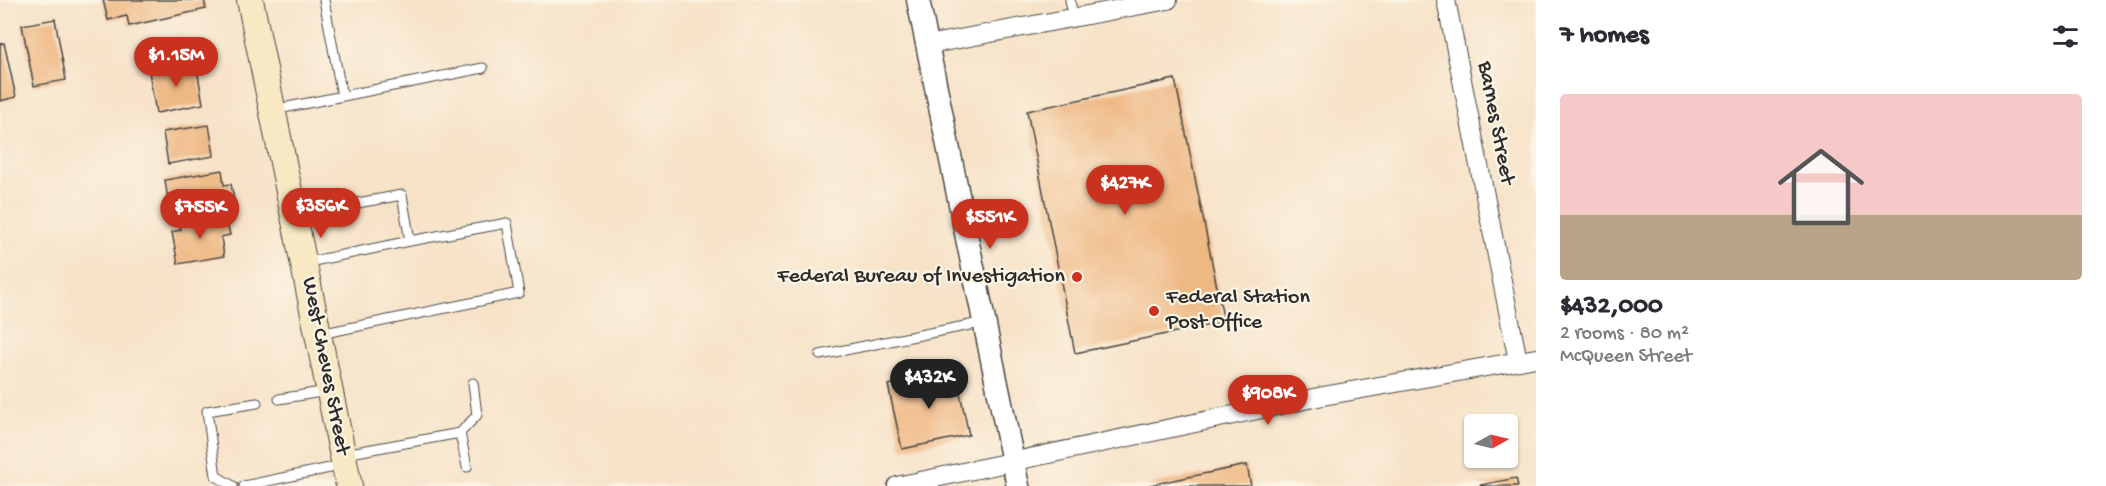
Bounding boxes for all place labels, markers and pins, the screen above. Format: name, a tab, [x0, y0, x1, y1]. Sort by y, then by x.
pin: $1.15M	[127, 37, 225, 88]
pin: $427K	[1083, 165, 1167, 216]
pin: $356K	[279, 188, 363, 239]
pin: $755K	[158, 189, 242, 240]
pin: $551K	[948, 199, 1032, 250]
place label: Federal Bureau of Investigation	[776, 264, 1066, 290]
marker: Federal Bureau of Investigation	[1070, 270, 1084, 284]
place label: Federal Station Post Office	[1165, 285, 1310, 336]
marker: Federal Station Post Office	[1147, 304, 1161, 318]
pin: $432K	[887, 359, 971, 410]
pin: $908K	[1226, 375, 1310, 426]

